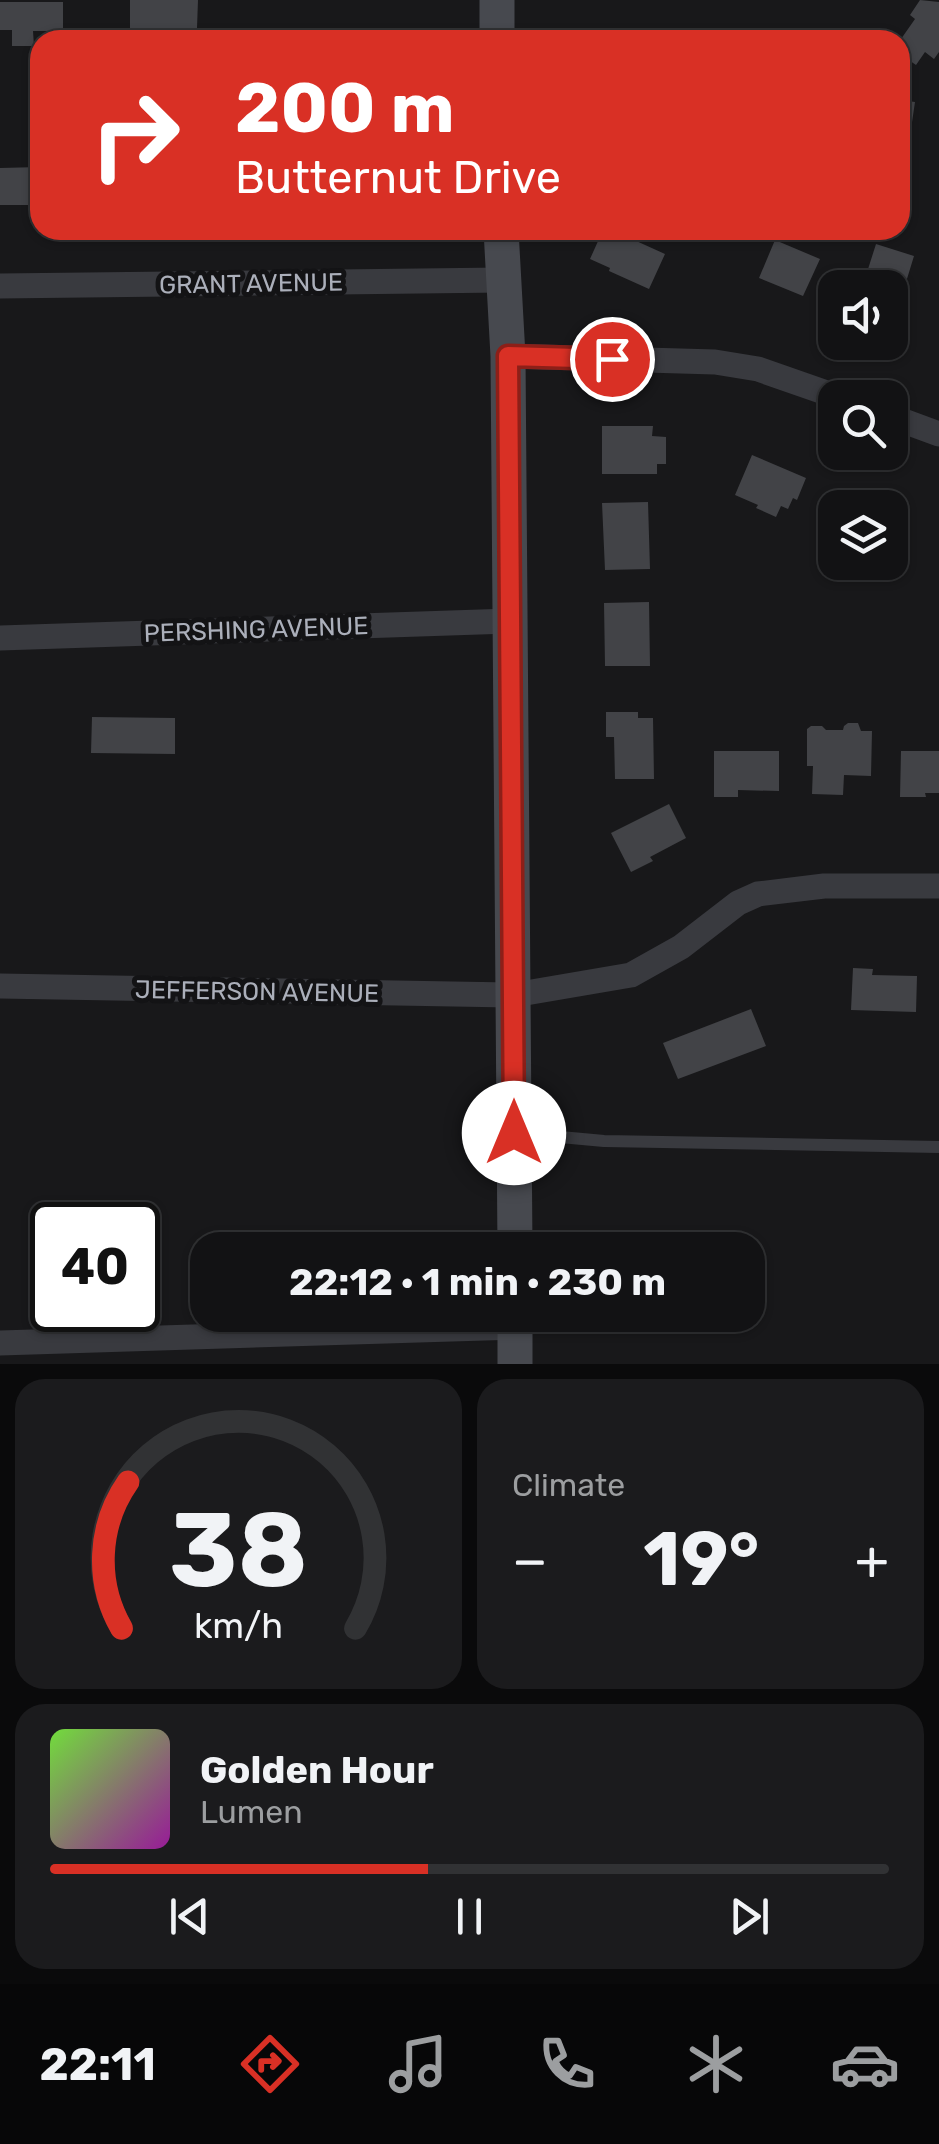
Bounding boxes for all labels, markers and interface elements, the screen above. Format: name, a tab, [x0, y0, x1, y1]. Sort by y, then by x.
text: 200 m	[235, 67, 455, 150]
icon: right	[70, 70, 200, 200]
text: Butternut Drive	[235, 151, 561, 204]
street label: GRANT AVENUE	[159, 267, 343, 300]
map controls	[818, 270, 908, 580]
button: sound	[818, 270, 908, 360]
pin	[570, 317, 655, 402]
icon: arrive	[585, 332, 640, 387]
button: search	[818, 380, 908, 470]
button: layers	[818, 490, 908, 580]
street label: PERSHING AVENUE	[143, 611, 369, 648]
street label: JEFFERSON AVENUE	[135, 975, 379, 1008]
position arrow	[462, 1081, 566, 1185]
speed limit sign: 40	[30, 1202, 160, 1332]
text: 22:12 · 1 min · 230 m	[289, 1259, 666, 1305]
text: Climate	[512, 1466, 625, 1504]
text: 38	[169, 1489, 308, 1612]
text: 19°	[643, 1515, 759, 1604]
text: −	[512, 1528, 548, 1593]
text: +	[855, 1528, 889, 1593]
text: km/h	[194, 1605, 283, 1647]
text: Golden Hour	[200, 1747, 434, 1793]
text: Lumen	[200, 1793, 303, 1831]
icon: previous	[162, 1889, 217, 1944]
icon: pause	[442, 1889, 497, 1944]
icon: next	[722, 1889, 777, 1944]
icon: directions	[235, 2029, 305, 2099]
icon: music	[383, 2029, 453, 2099]
icon: phone	[532, 2029, 602, 2099]
icon: climate	[681, 2029, 751, 2099]
icon: car	[830, 2029, 900, 2099]
text: 22:11	[39, 2038, 156, 2091]

